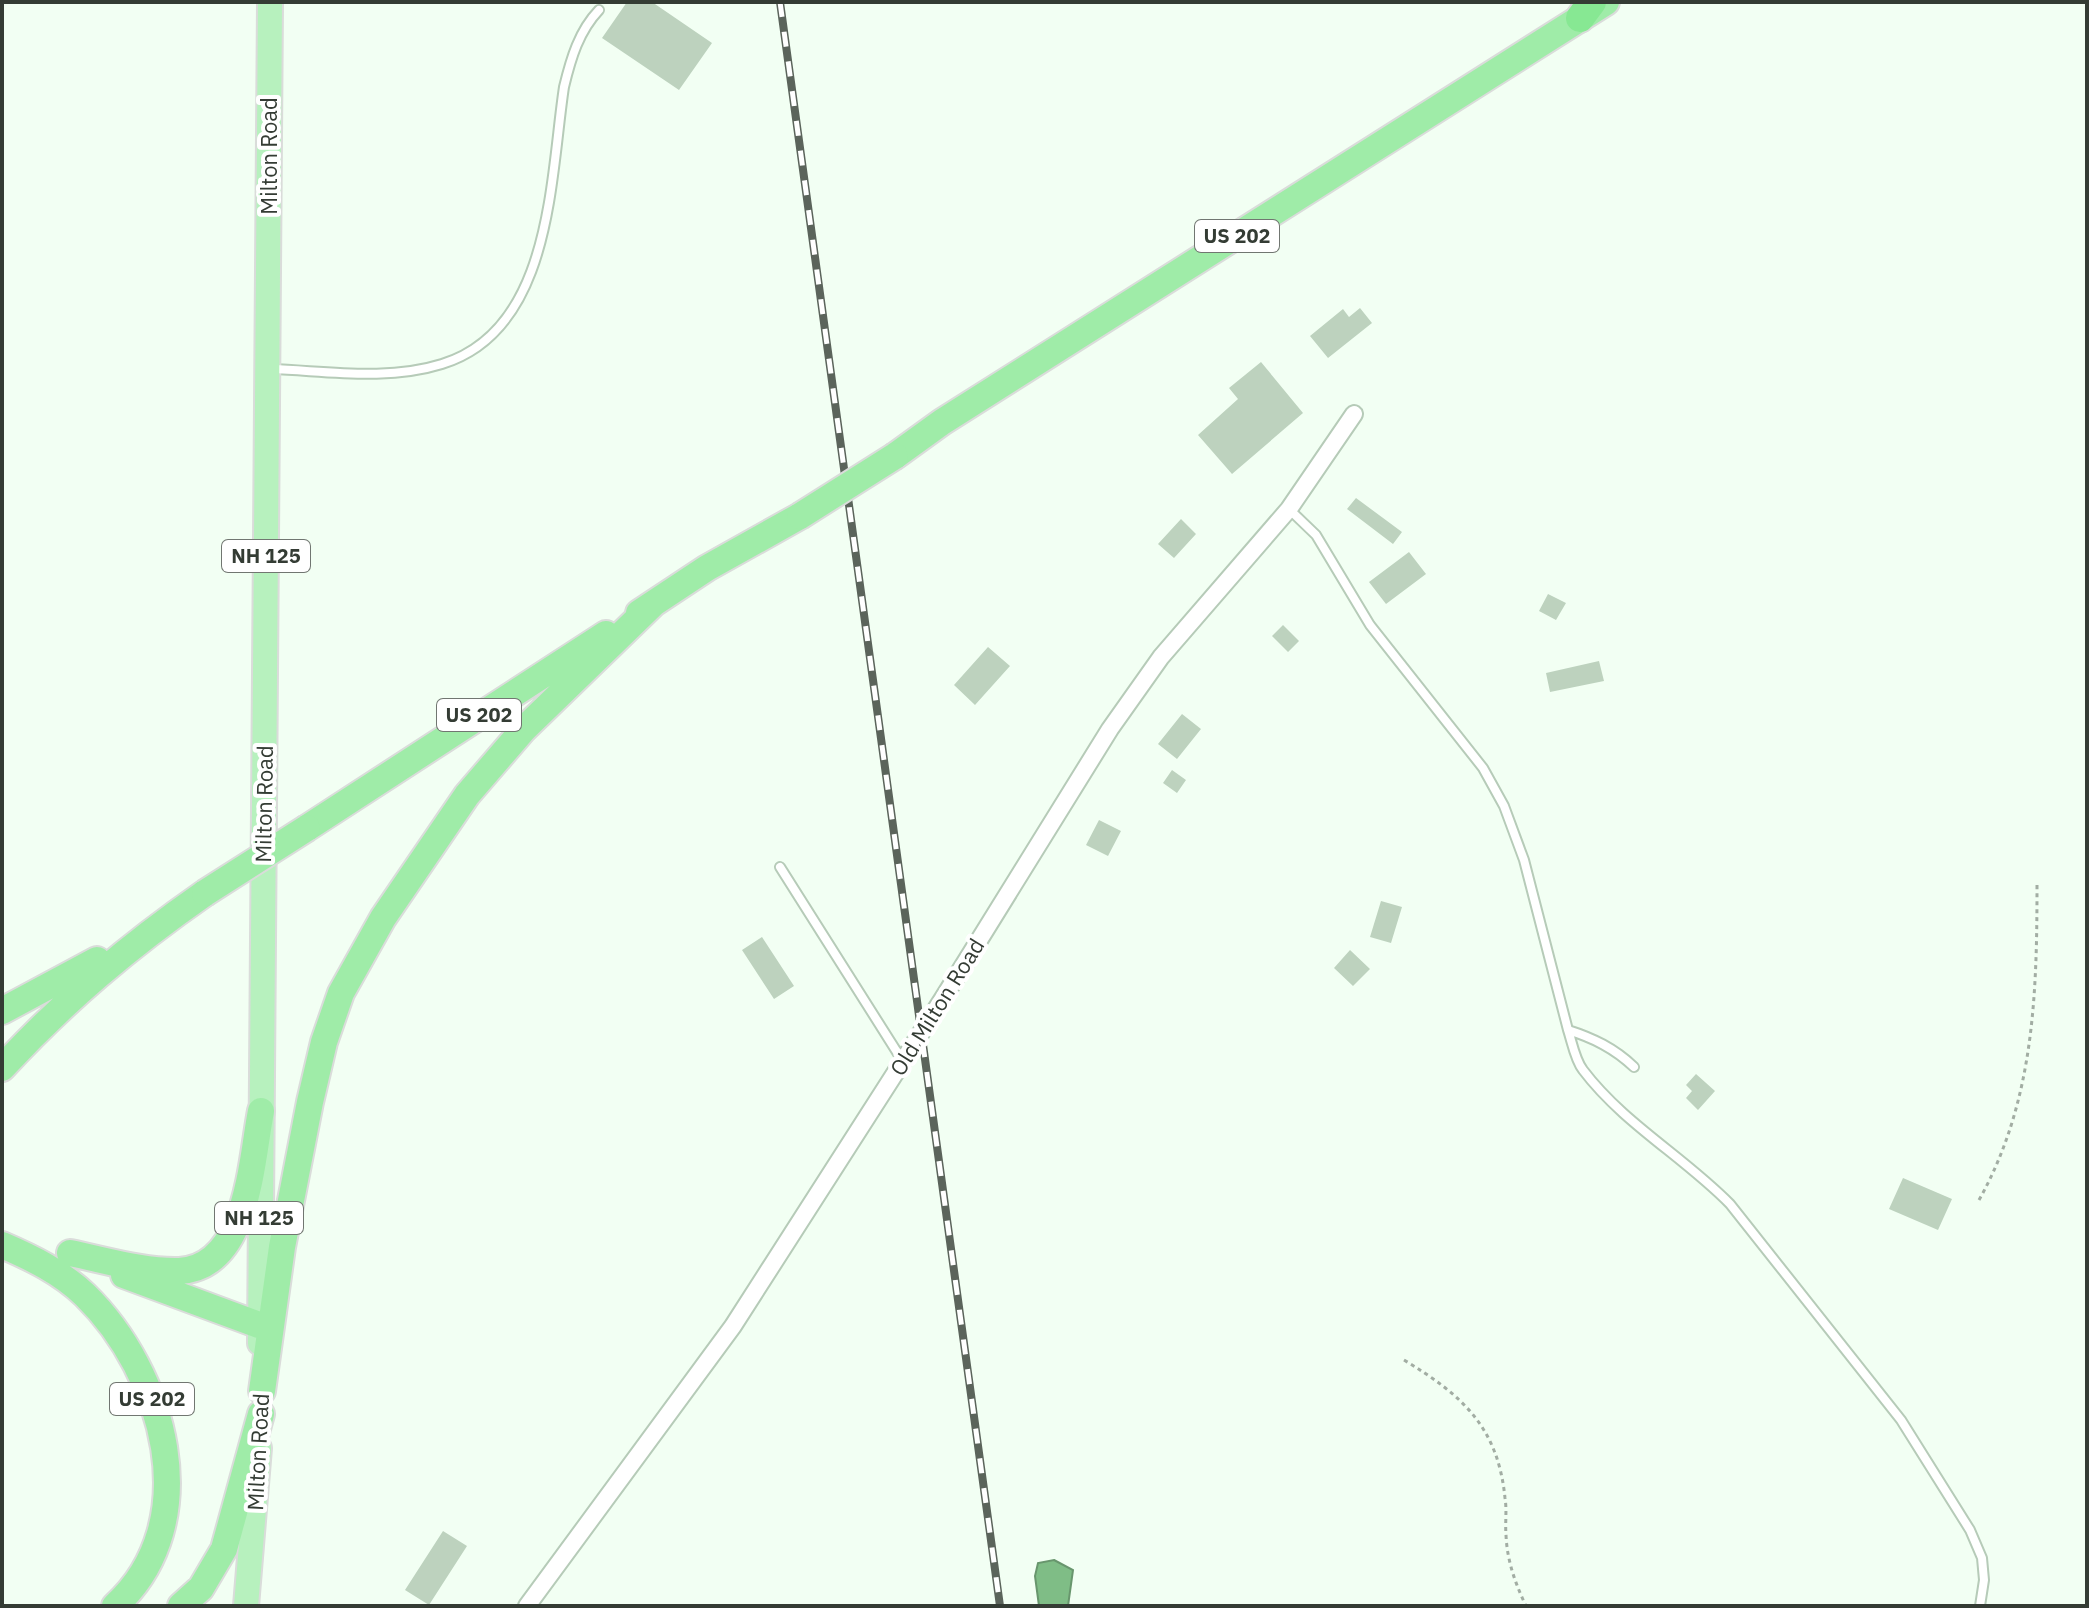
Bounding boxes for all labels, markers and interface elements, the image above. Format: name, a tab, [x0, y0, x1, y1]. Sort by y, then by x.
street label: Milton Road	[254, 97, 283, 215]
road number: US 202	[1195, 220, 1279, 252]
road number: NH 125	[222, 540, 310, 572]
road number: US 202	[437, 699, 521, 731]
street label: Milton Road	[248, 745, 279, 863]
street label: Old Milton Road	[883, 932, 990, 1081]
road number: NH 125	[215, 1202, 303, 1234]
road number: US 202	[110, 1383, 194, 1415]
street label: Milton Road	[240, 1393, 275, 1511]

